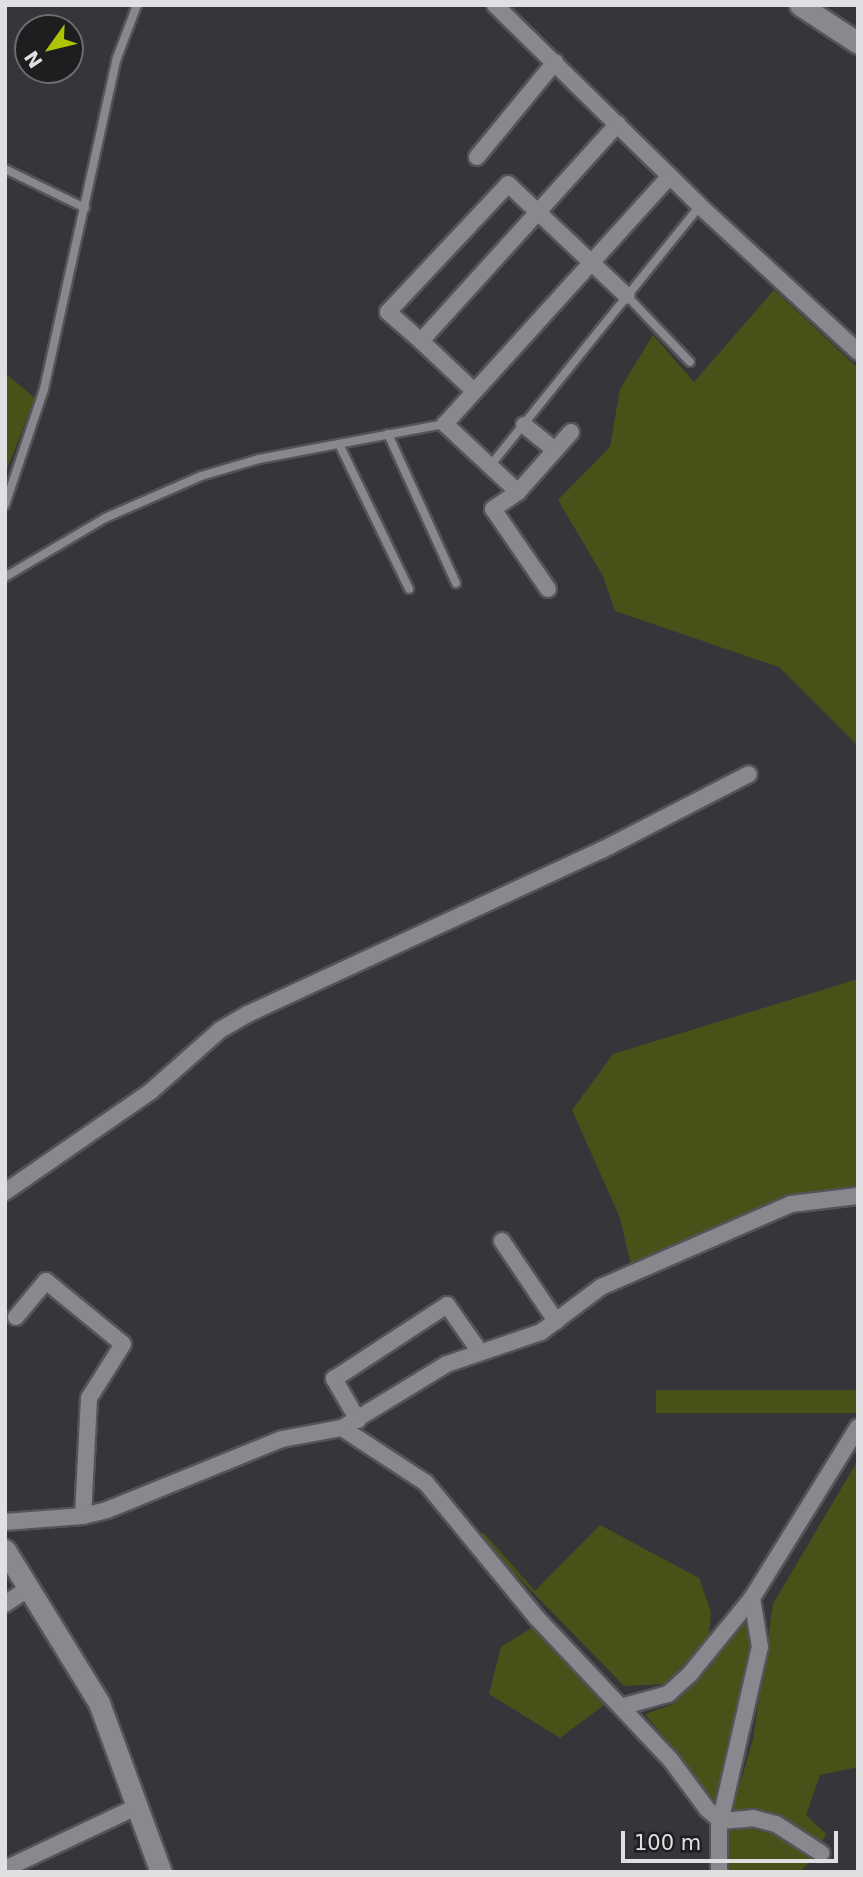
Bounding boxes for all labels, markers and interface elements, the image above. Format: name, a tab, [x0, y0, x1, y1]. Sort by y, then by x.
north arrow	[14, 14, 84, 84]
text: N	[20, 47, 47, 72]
scale bar	[625, 1818, 842, 1862]
text: 100 m	[634, 1831, 701, 1855]

